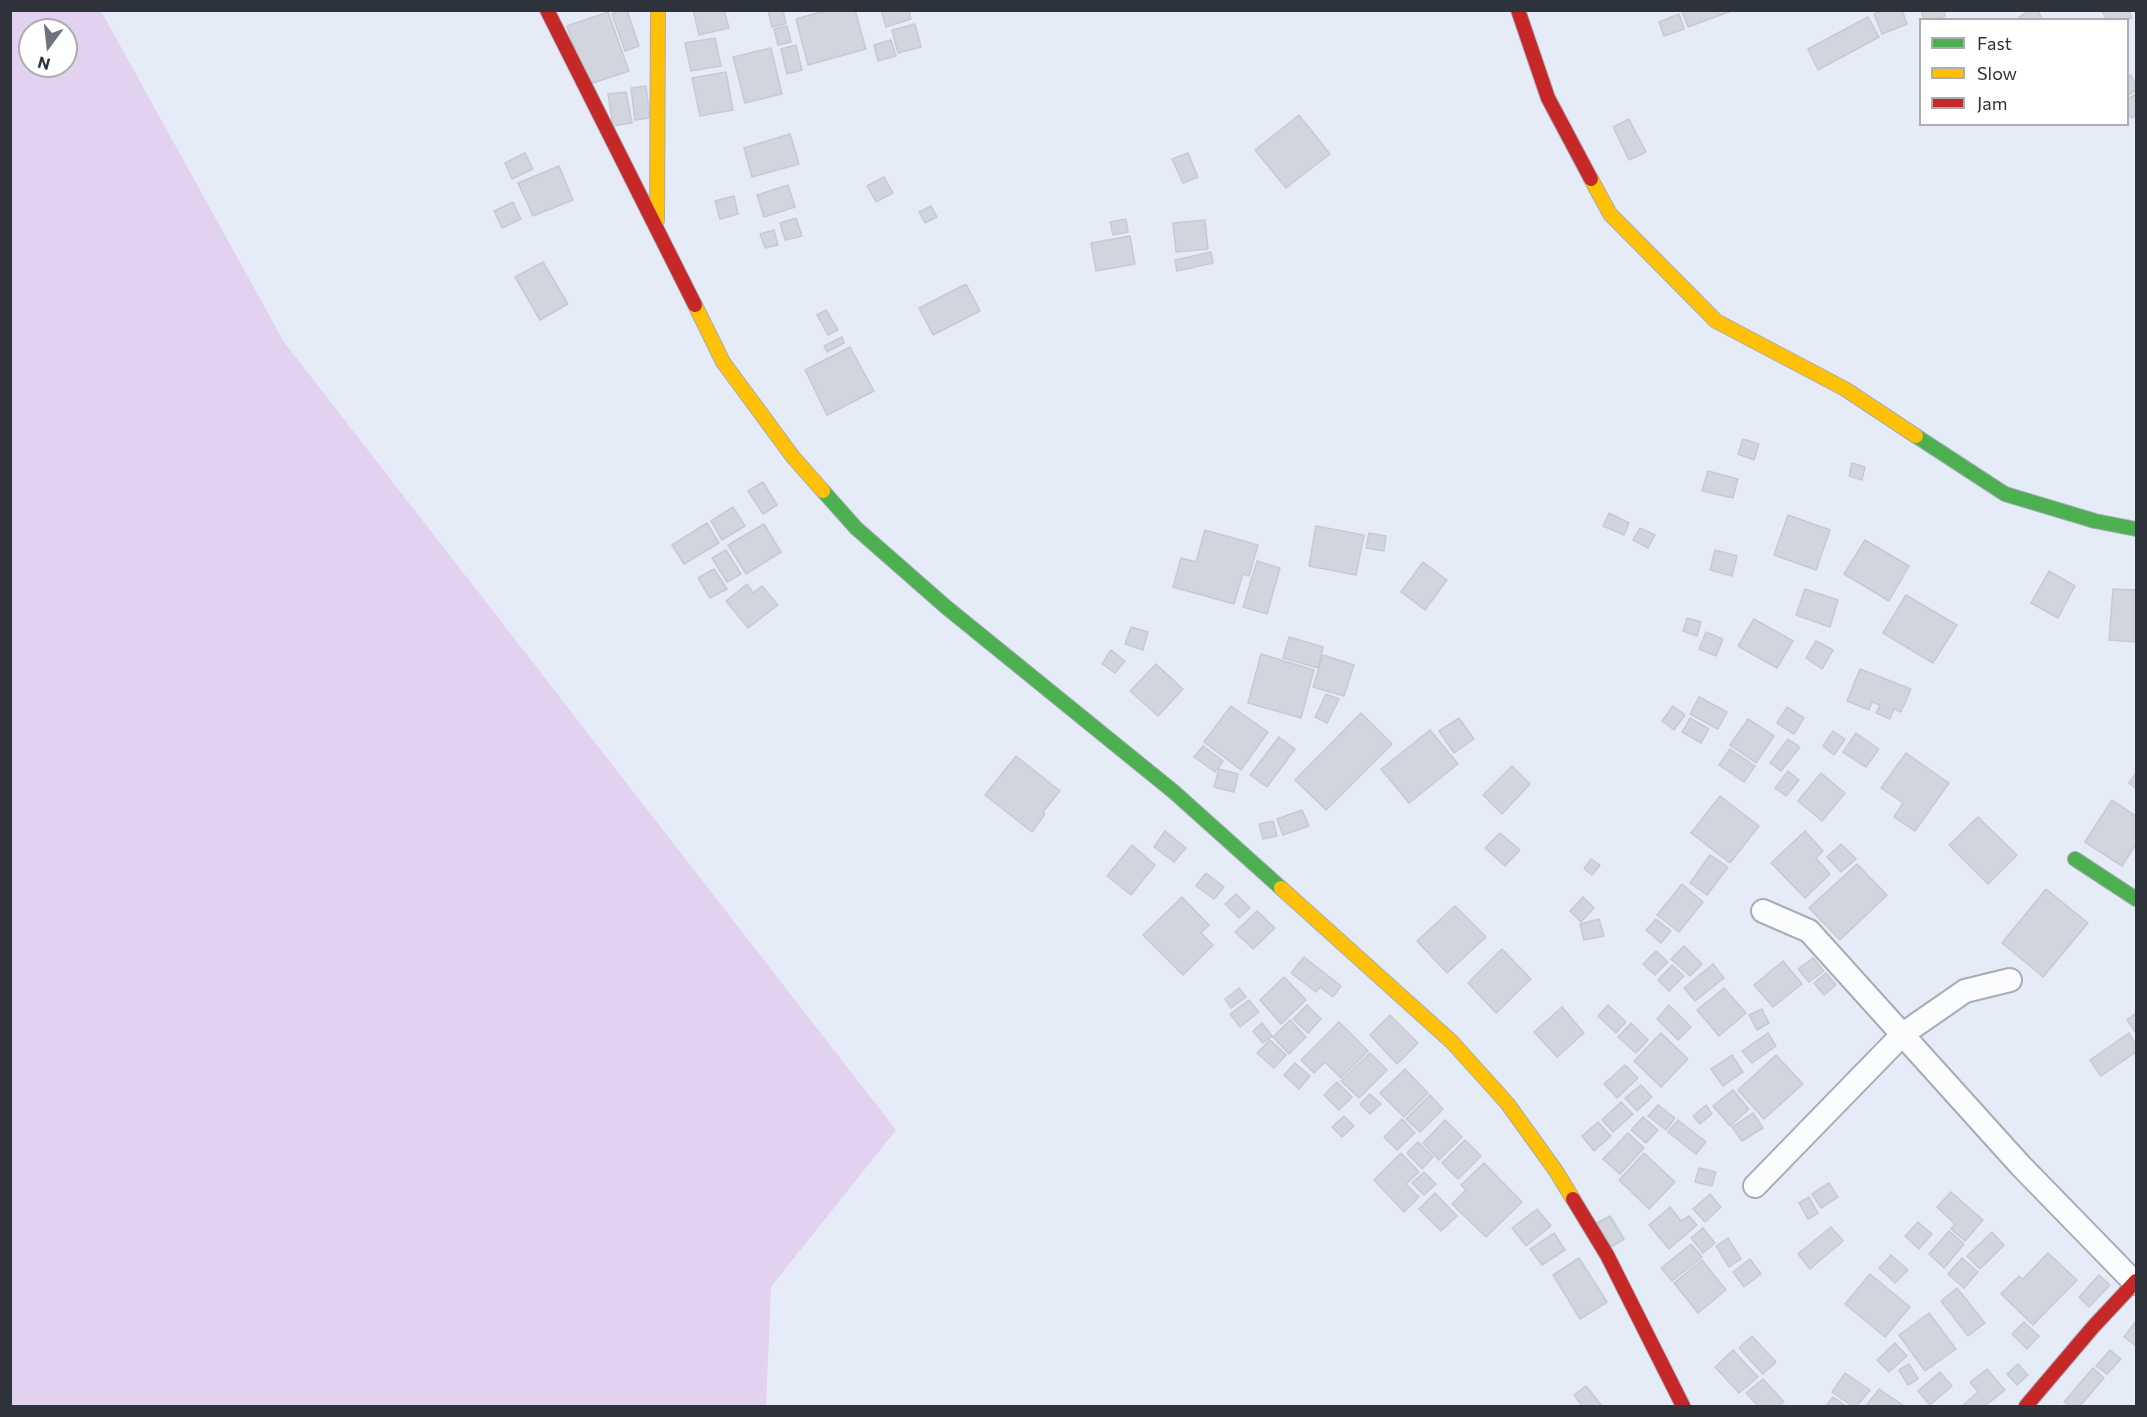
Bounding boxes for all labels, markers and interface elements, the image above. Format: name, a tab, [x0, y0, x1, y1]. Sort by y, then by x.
north arrow	[18, 18, 78, 78]
legend	[1919, 18, 2129, 126]
text: Fast	[1977, 32, 2012, 54]
text: N	[35, 53, 52, 75]
text: Slow	[1977, 62, 2017, 84]
text: Jam	[1977, 92, 2007, 114]

